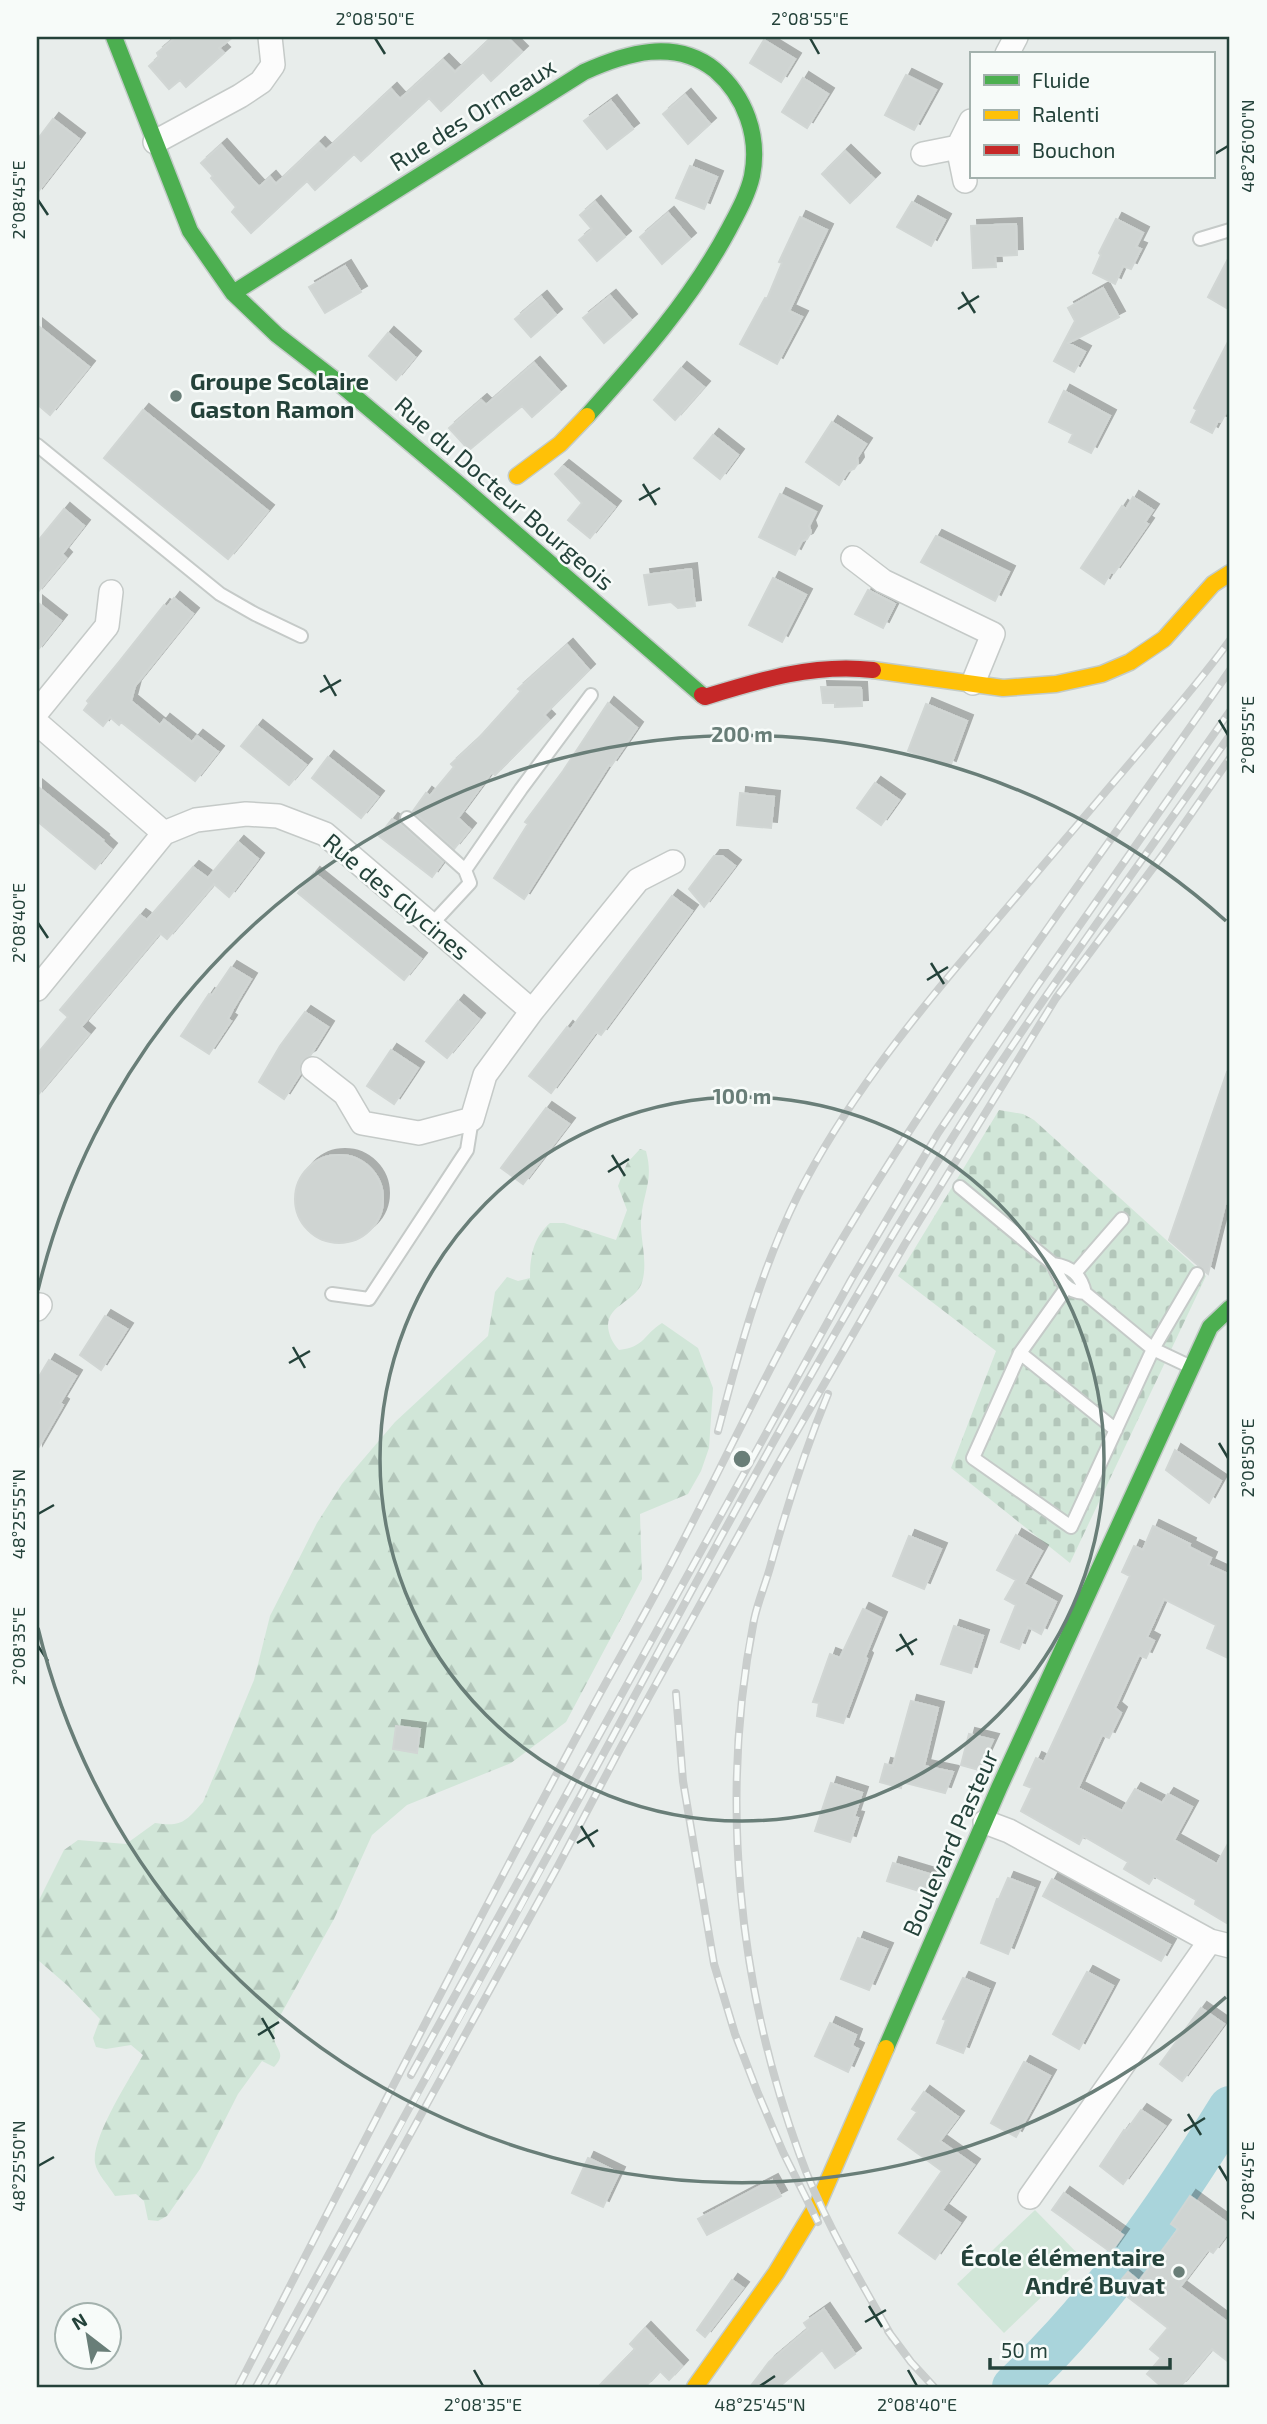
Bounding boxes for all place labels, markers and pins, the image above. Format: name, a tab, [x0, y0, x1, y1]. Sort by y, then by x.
place label: Groupe Scolaire Gaston Ramon	[190, 366, 369, 423]
marker: Groupe Scolaire Gaston Ramon	[168, 388, 184, 404]
centre of rings	[730, 1447, 754, 1471]
place label: École élémentaire André Buvat	[961, 2242, 1165, 2299]
marker: École élémentaire André Buvat	[1171, 2264, 1187, 2280]

